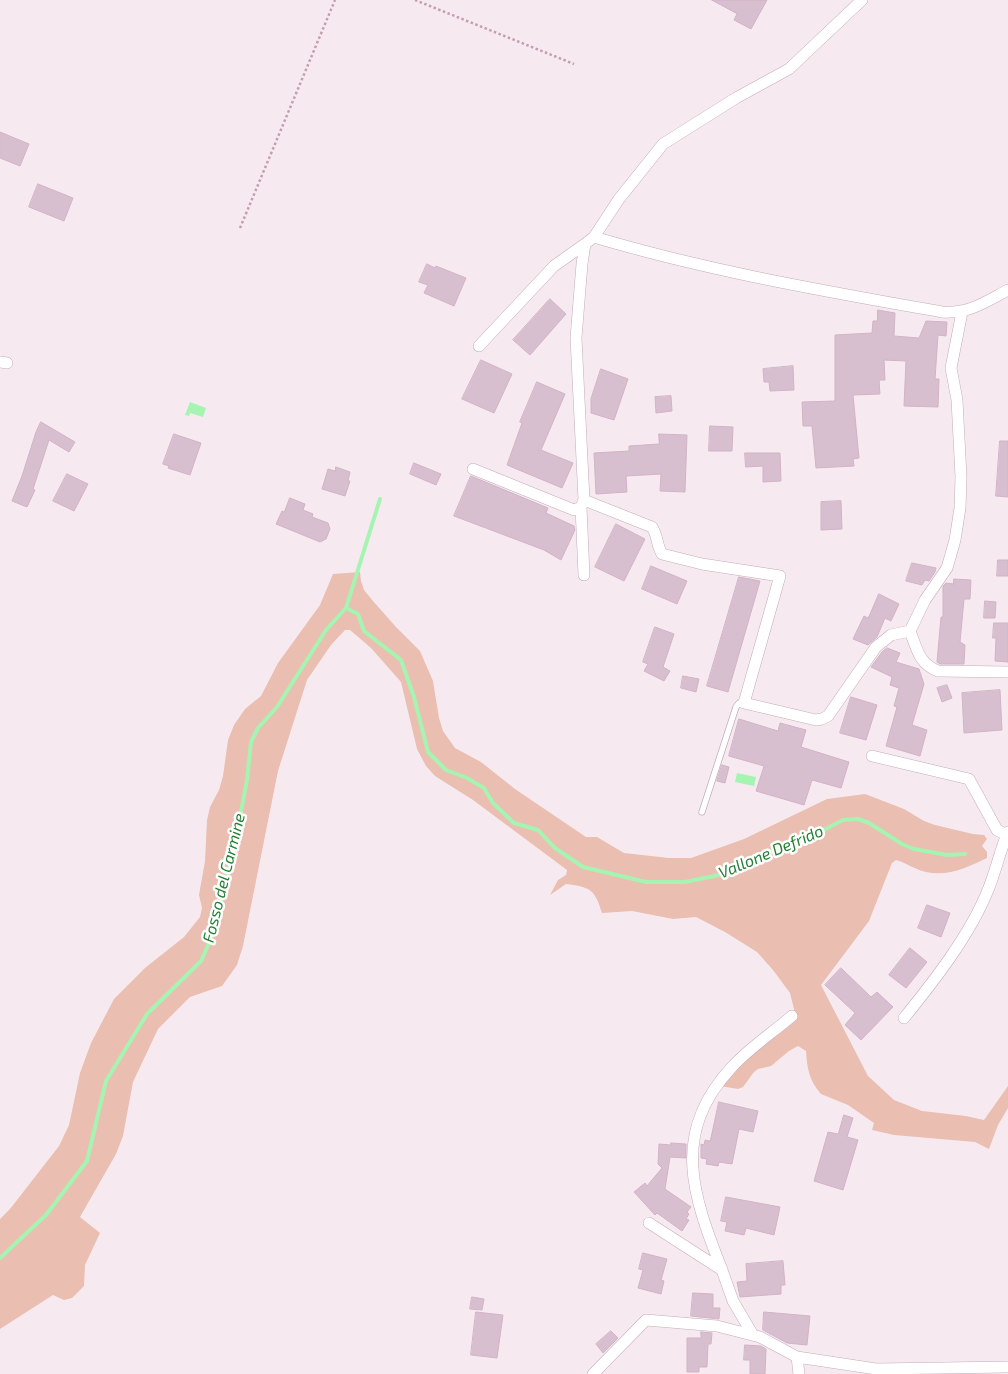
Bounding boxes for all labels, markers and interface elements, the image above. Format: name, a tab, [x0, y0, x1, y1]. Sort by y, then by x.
water label: Fosso del Carmine	[199, 811, 249, 945]
water label: Vallone Defrido	[716, 821, 826, 883]

